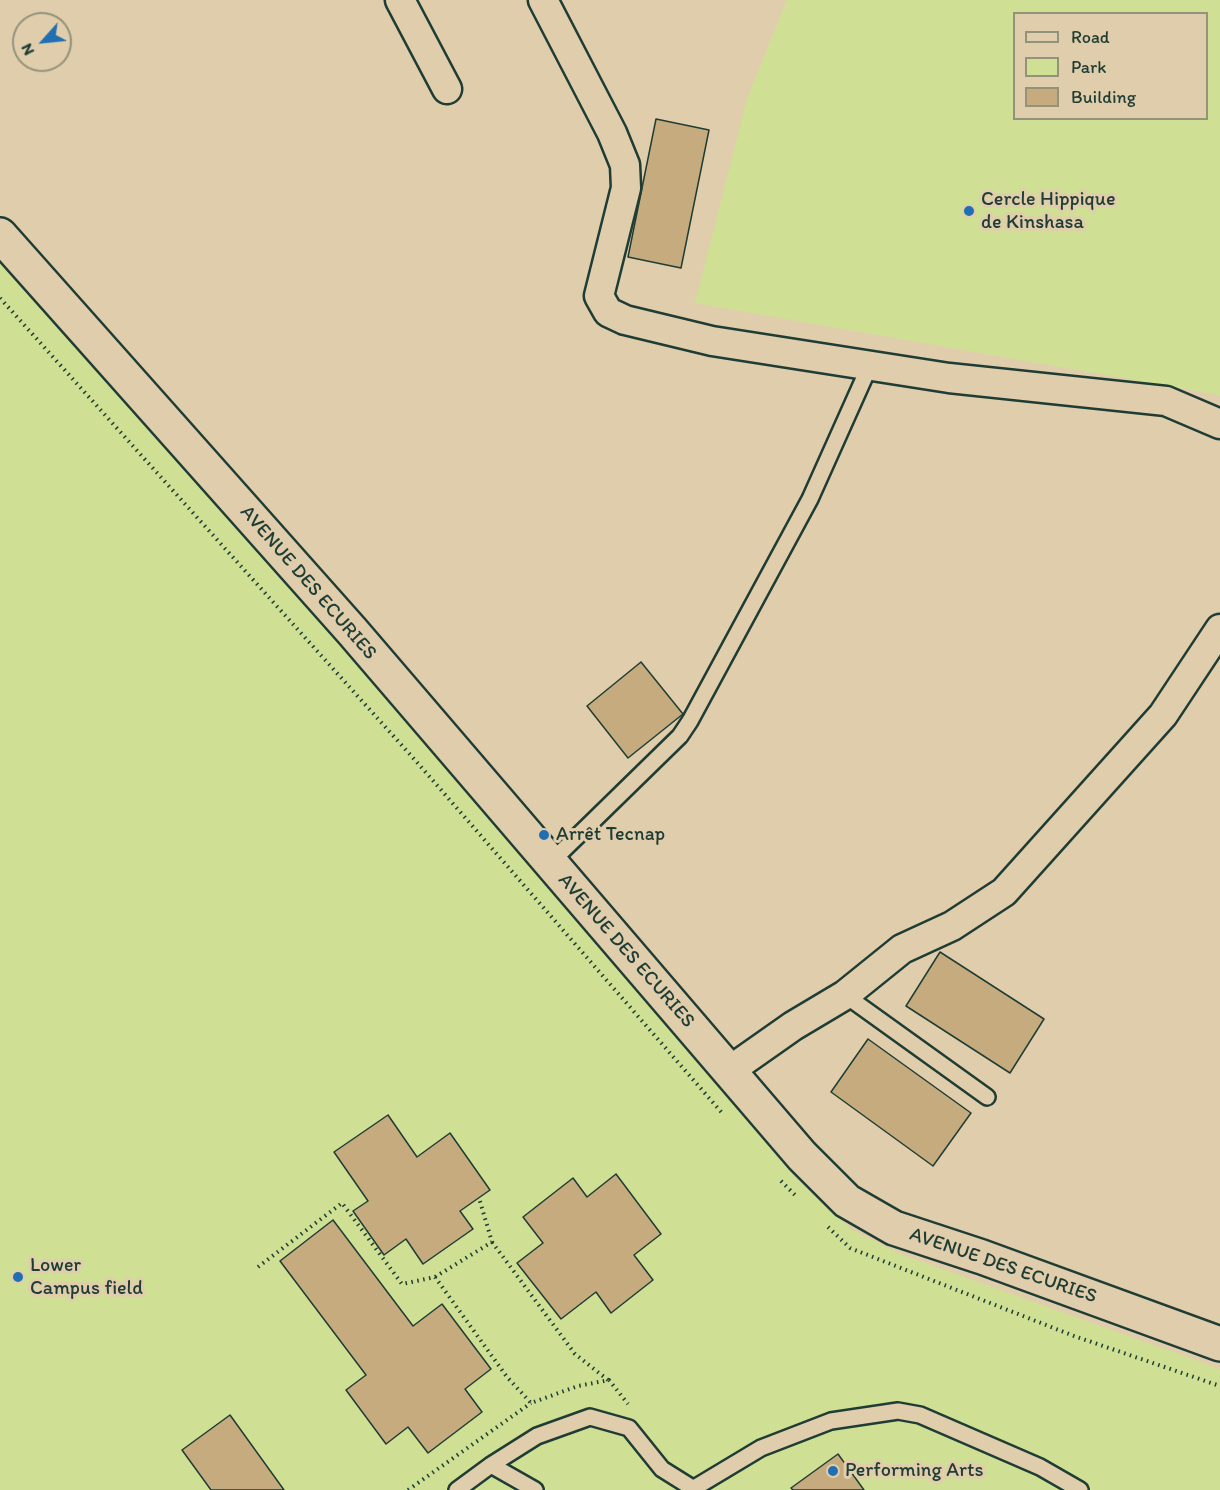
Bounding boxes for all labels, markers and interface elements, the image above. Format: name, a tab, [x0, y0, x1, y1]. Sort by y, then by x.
north arrow	[12, 12, 72, 72]
legend	[1013, 12, 1208, 120]
text: Road	[1071, 26, 1110, 48]
text: N	[16, 40, 38, 59]
text: Park	[1071, 56, 1106, 78]
text: Building	[1071, 86, 1136, 108]
place label: Cercle Hippique de Kinshasa	[981, 188, 1115, 235]
marker: Cercle Hippique de Kinshasa	[962, 204, 976, 218]
street label: AVENUE DES ECURIES	[234, 501, 382, 665]
place label: Arrêt Tecnap	[556, 823, 665, 847]
marker: Arrêt Tecnap	[537, 828, 551, 842]
street label: AVENUE DES ECURIES	[552, 869, 700, 1033]
street label: AVENUE DES ECURIES	[906, 1223, 1100, 1309]
place label: Lower Campus field	[30, 1254, 143, 1301]
marker: Lower Campus field	[11, 1270, 25, 1284]
place label: Performing Arts	[845, 1459, 983, 1483]
marker: Performing Arts	[826, 1464, 840, 1478]

